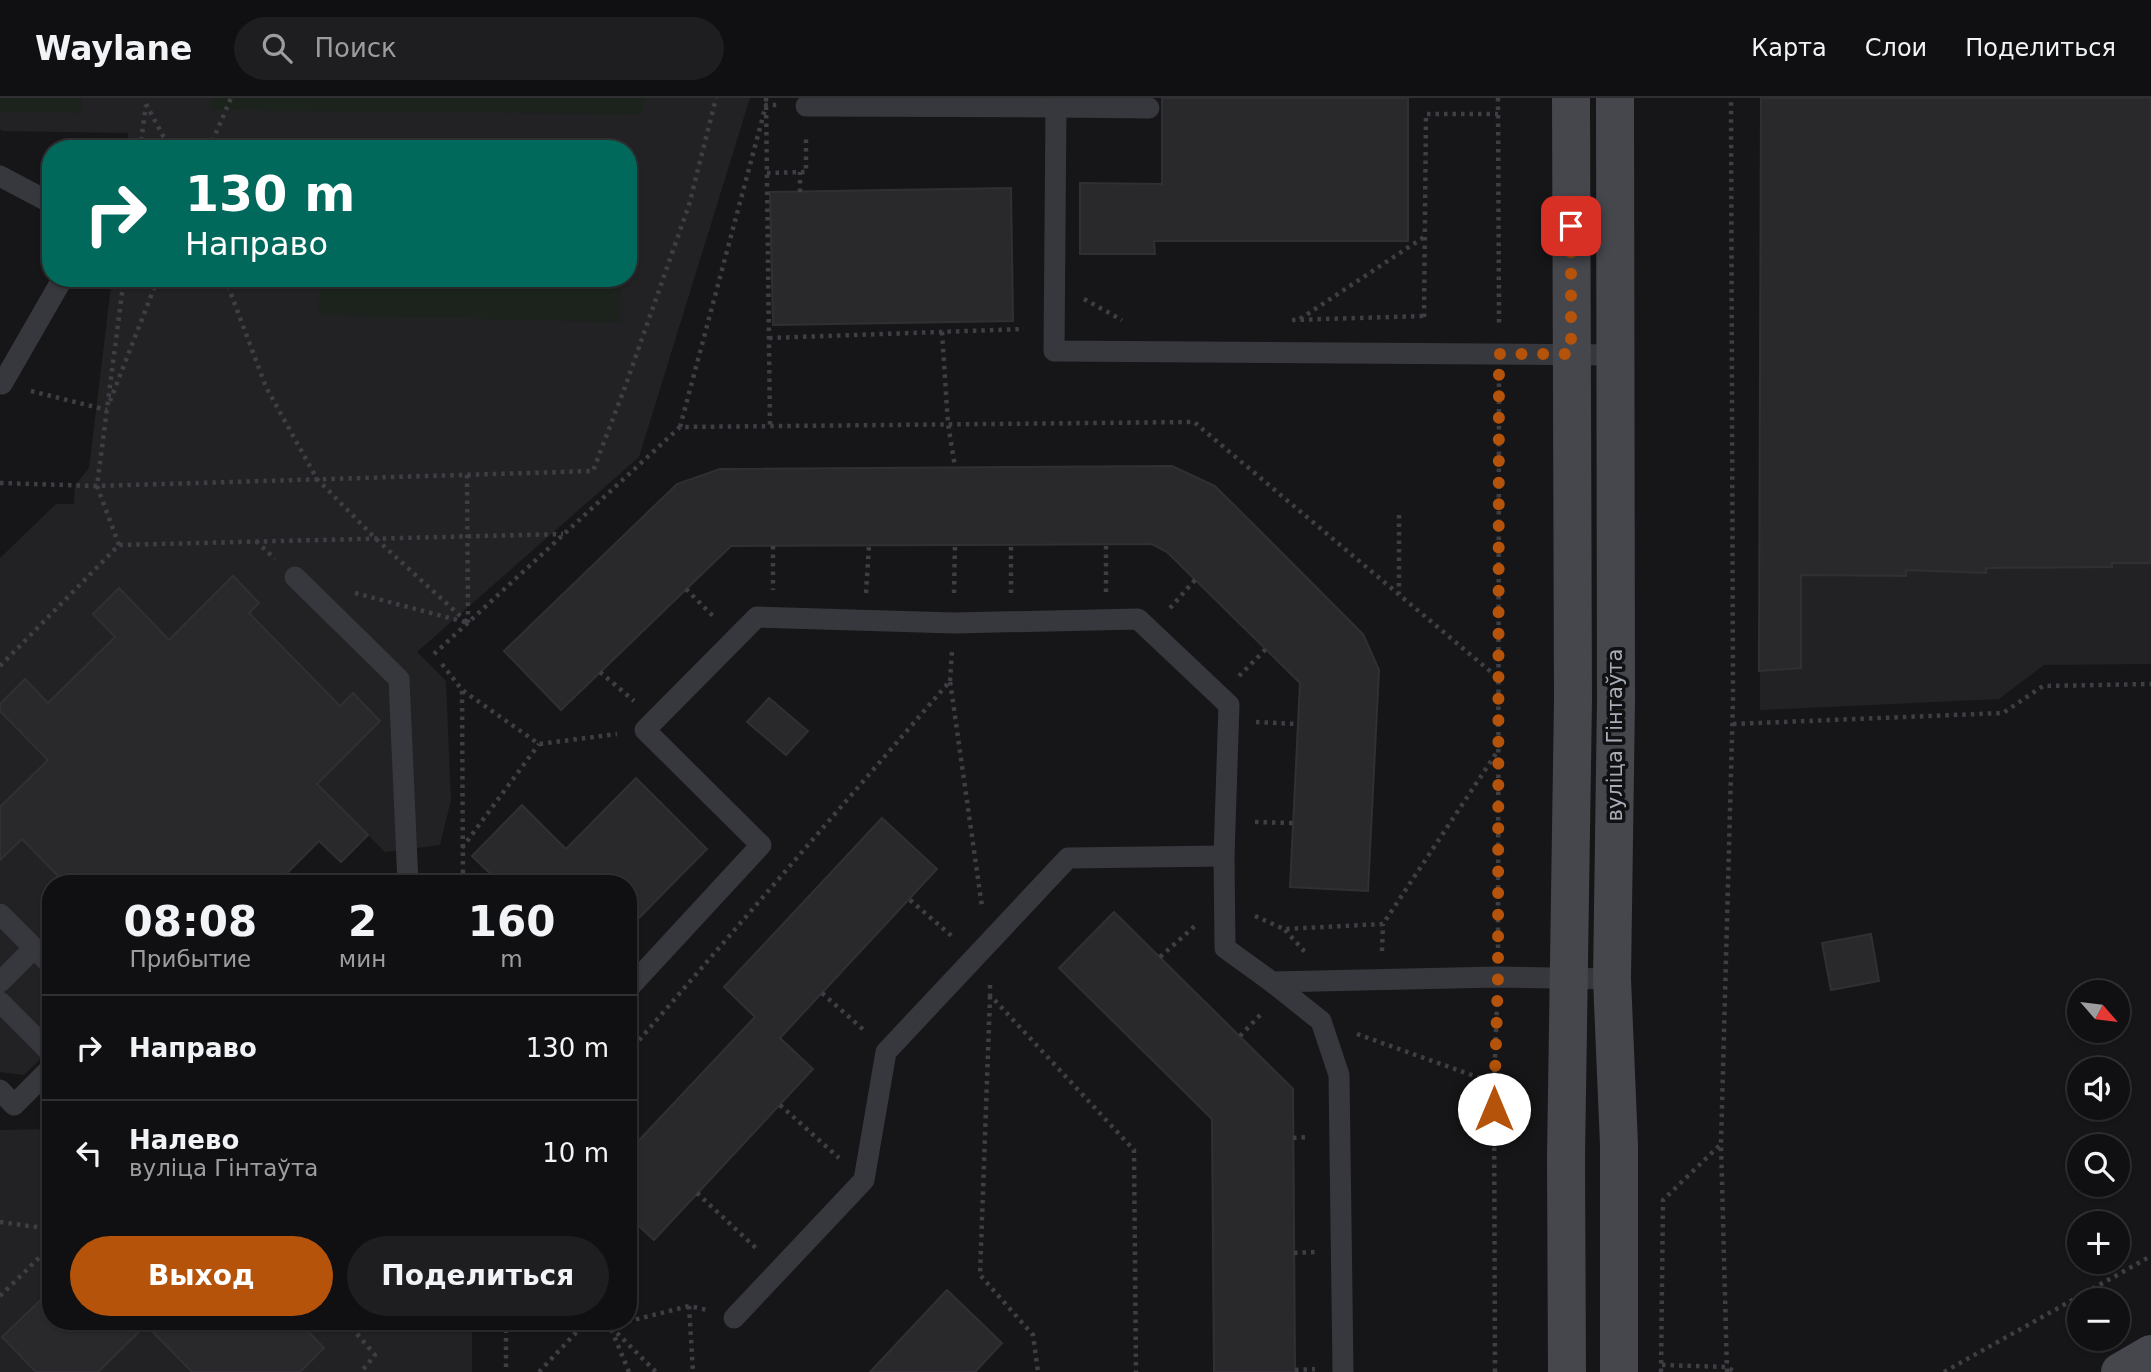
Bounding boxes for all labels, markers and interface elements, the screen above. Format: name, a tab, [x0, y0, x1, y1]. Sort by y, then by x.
search box	[234, 17, 724, 80]
text: Waylane	[35, 29, 192, 68]
icon: search	[258, 29, 296, 67]
text: Поиск	[314, 33, 397, 63]
text: Карта	[1751, 34, 1827, 62]
text: Слои	[1865, 34, 1927, 62]
text: Поделиться	[1965, 34, 2116, 62]
text: 130 m	[185, 166, 355, 223]
icon: right	[70, 168, 161, 259]
pin	[1541, 196, 1601, 256]
icon: arrive	[1552, 207, 1590, 245]
text: Направо	[185, 225, 328, 263]
street label: вуліца Гінтаўта	[1603, 649, 1627, 821]
text: 08:08	[124, 897, 257, 946]
text: 2	[348, 897, 377, 946]
text: 160	[468, 897, 555, 946]
text: Прибытие	[130, 946, 251, 972]
text: мин	[339, 946, 386, 972]
text: m	[500, 946, 523, 972]
north arrow	[2067, 980, 2130, 1043]
map controls	[2067, 980, 2130, 1351]
icon: right	[70, 1029, 108, 1067]
text: Направо	[129, 1033, 257, 1063]
text: 130 m	[526, 1033, 609, 1063]
button: sound	[2067, 1057, 2130, 1120]
position arrow	[1457, 1072, 1531, 1146]
text: Налево	[129, 1125, 239, 1155]
icon: left	[70, 1134, 108, 1172]
button: search	[2067, 1134, 2130, 1197]
text: 10 m	[542, 1138, 609, 1168]
text: вуліца Гінтаўта	[129, 1155, 318, 1181]
button: +	[2067, 1211, 2130, 1274]
button: Выход	[70, 1236, 333, 1316]
button: Поделиться	[347, 1236, 609, 1316]
button: −	[2067, 1288, 2130, 1351]

